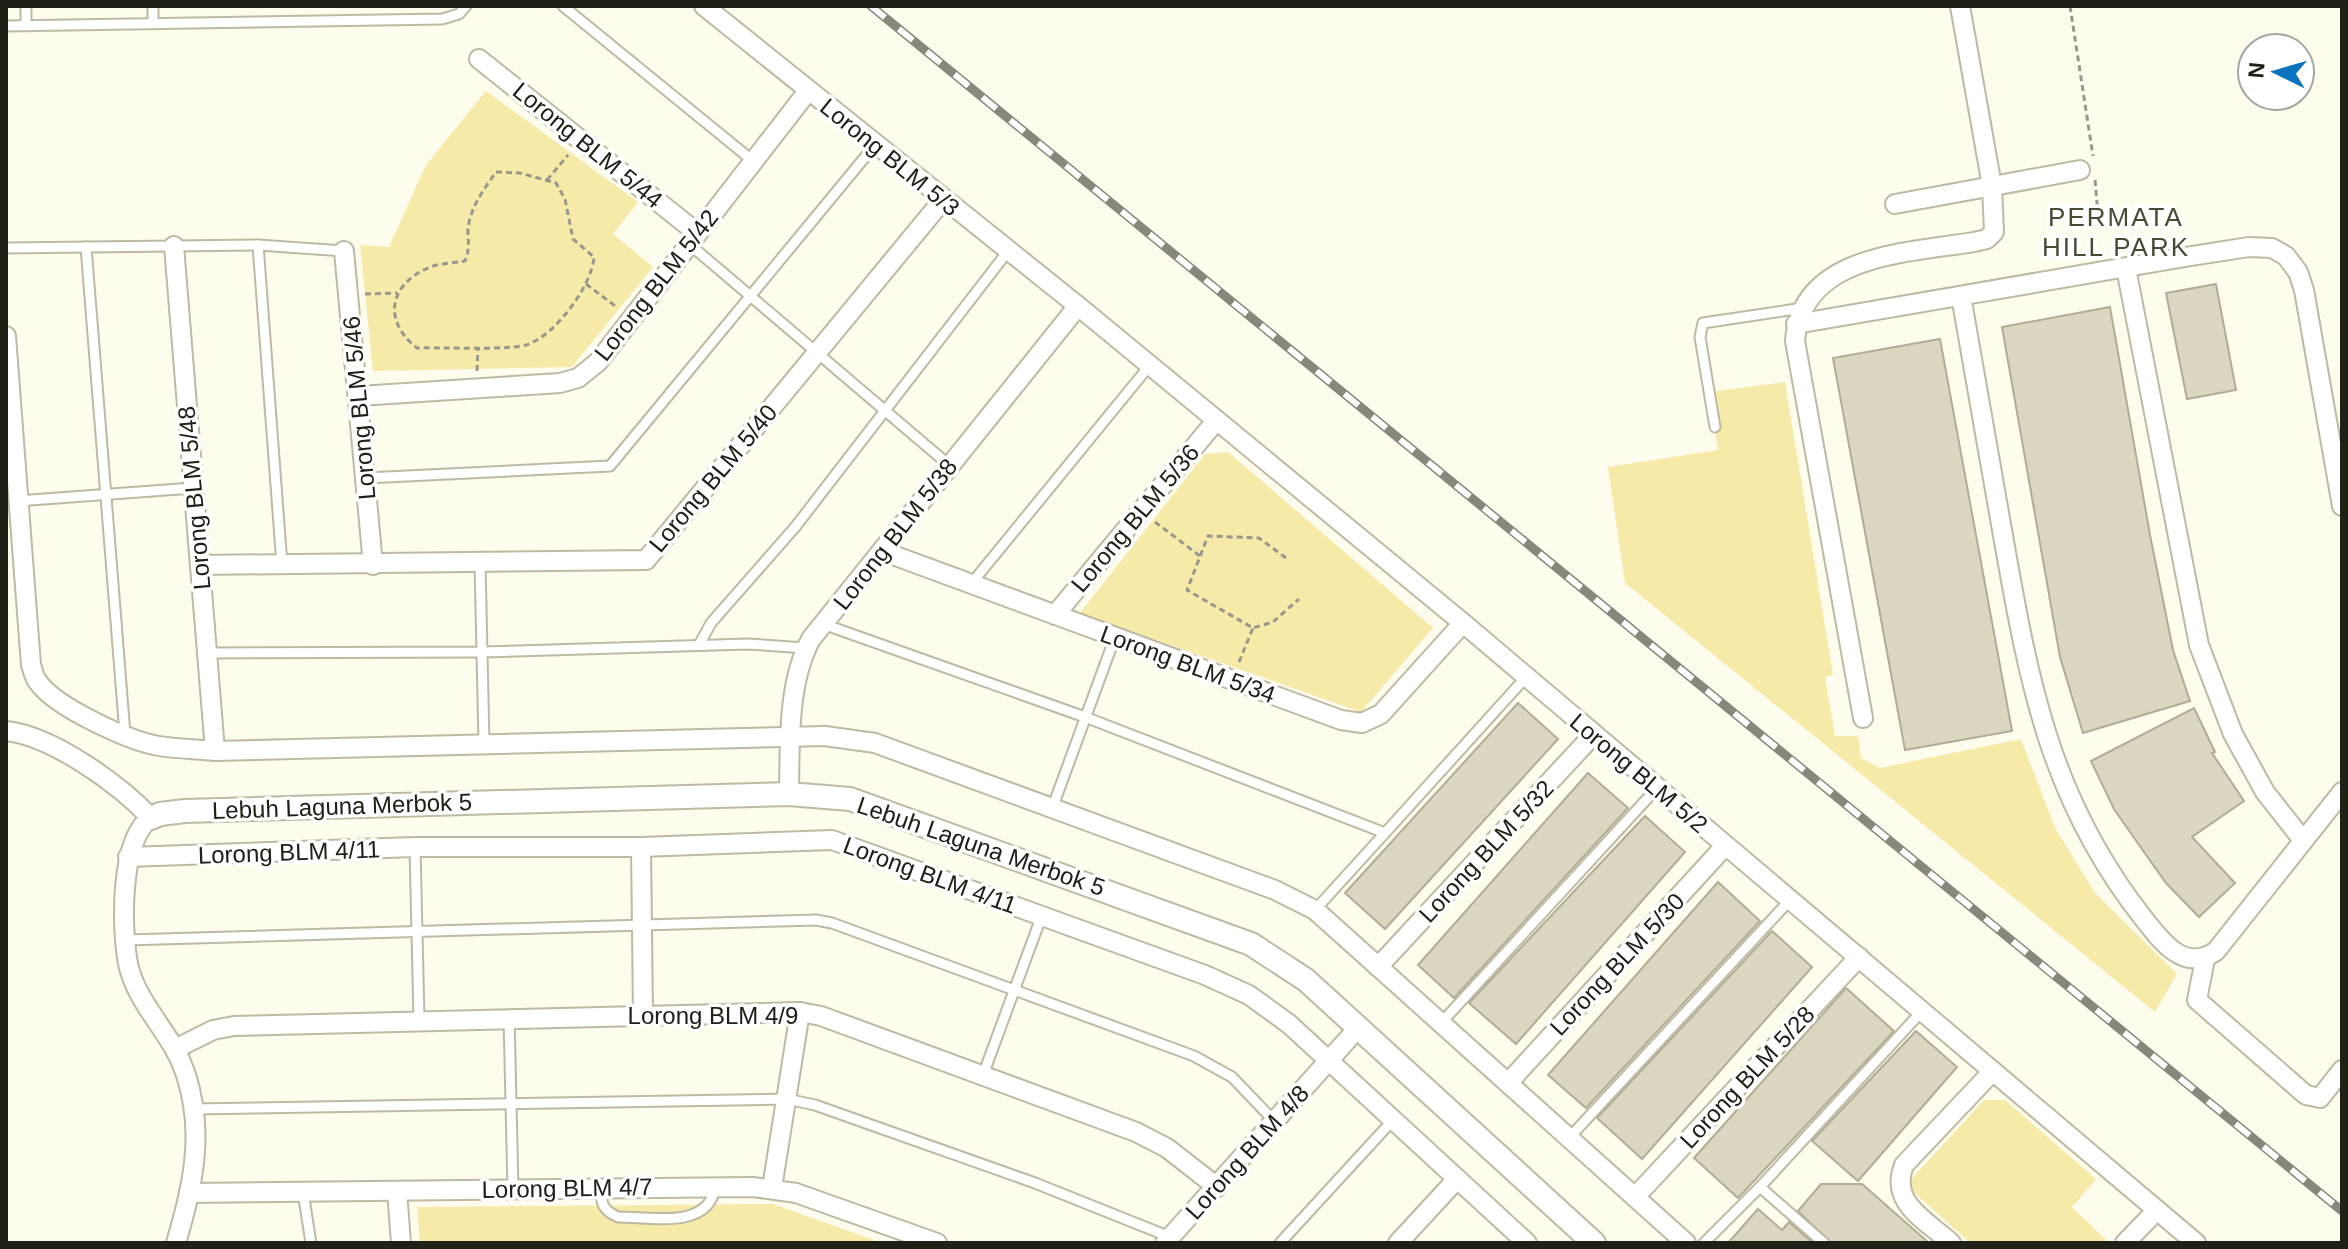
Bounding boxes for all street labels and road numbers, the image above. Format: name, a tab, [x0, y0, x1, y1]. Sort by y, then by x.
street label: Lorong BLM 5/44	[508, 77, 668, 213]
street label: Lorong BLM 5/3	[815, 93, 965, 221]
street label: Lorong BLM 5/42	[589, 204, 723, 366]
street label: Lorong BLM 5/46	[338, 315, 380, 501]
street label: Lorong BLM 5/40	[643, 399, 783, 557]
street label: Lorong BLM 5/48	[173, 405, 215, 591]
street label: Lorong BLM 5/36	[1065, 439, 1205, 597]
street label: Lorong BLM 5/38	[828, 453, 962, 615]
street label: Lorong BLM 5/34	[1097, 620, 1279, 708]
street label: Lorong BLM 5/2	[1565, 708, 1713, 838]
street label: Lorong BLM 5/32	[1413, 774, 1559, 928]
street label: Lebuh Laguna Merbok 5	[212, 788, 472, 824]
street label: Lebuh Laguna Merbok 5	[854, 791, 1108, 901]
street label: Lorong BLM 4/11	[840, 831, 1020, 919]
street label: Lorong BLM 4/11	[197, 835, 381, 869]
street label: Lorong BLM 5/30	[1544, 887, 1690, 1041]
street label: Lorong BLM 5/28	[1674, 1000, 1820, 1154]
street label: Lorong BLM 4/9	[628, 1002, 798, 1029]
street label: Lorong BLM 4/8	[1180, 1080, 1314, 1224]
street label: Lorong BLM 4/7	[481, 1173, 653, 1203]

